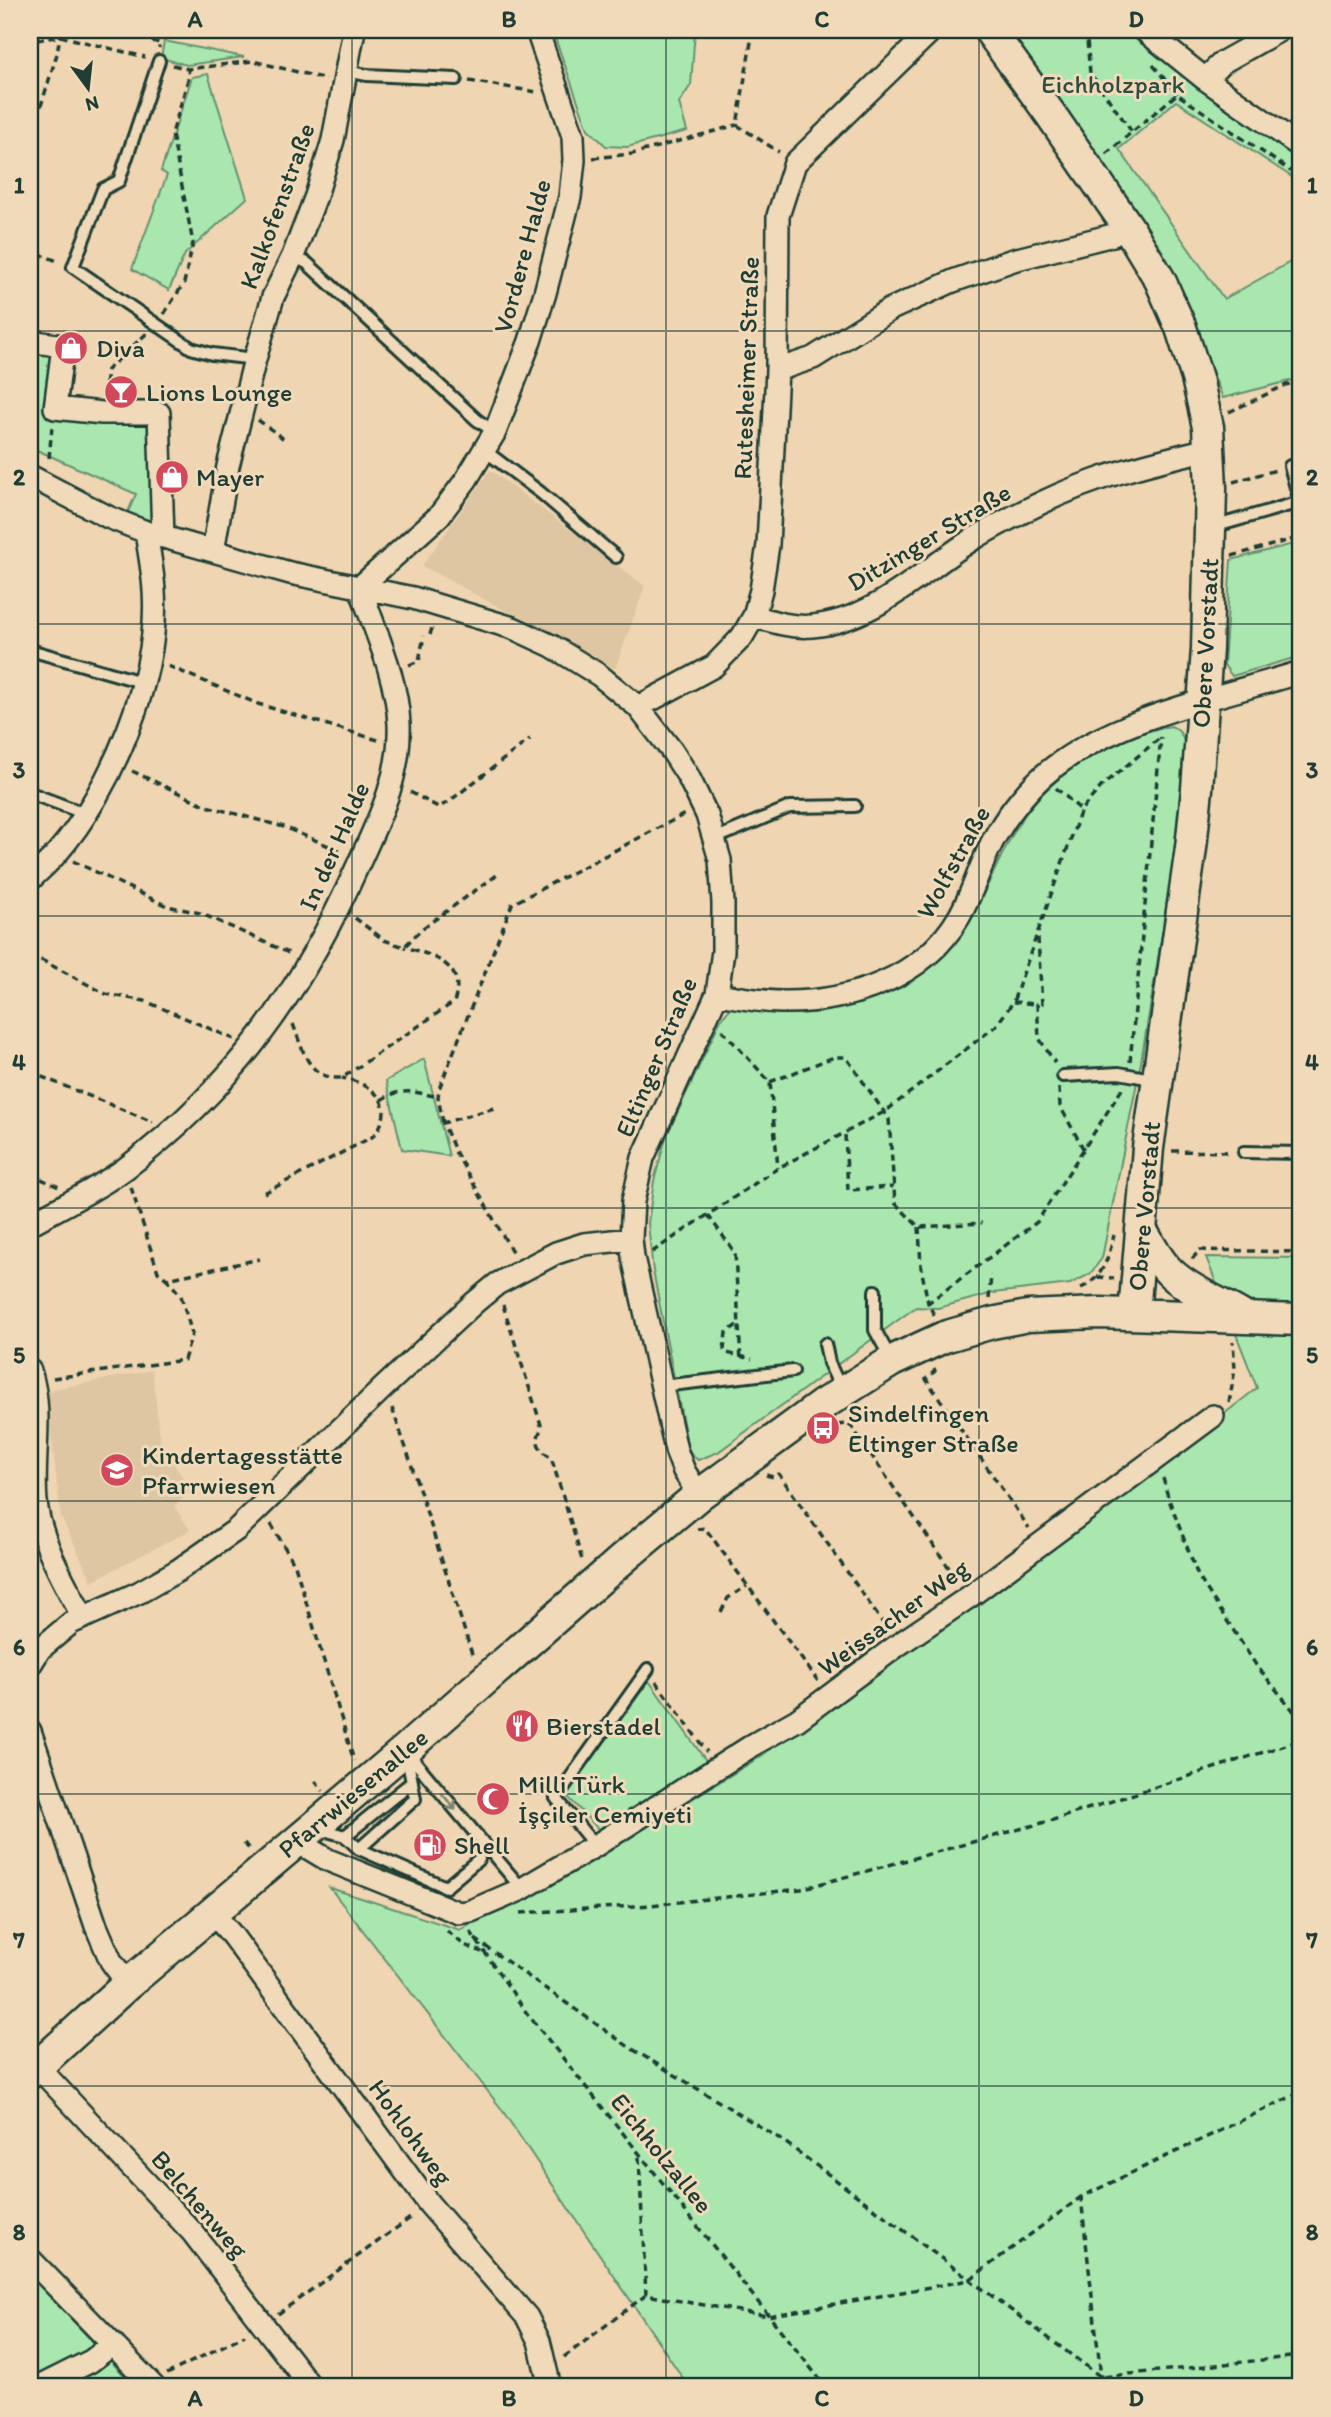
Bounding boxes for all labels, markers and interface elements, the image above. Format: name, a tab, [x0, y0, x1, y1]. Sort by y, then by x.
text: A	[187, 5, 203, 33]
text: B	[502, 5, 517, 33]
text: C	[815, 5, 830, 33]
text: D	[1128, 5, 1144, 33]
north arrow	[52, 52, 122, 122]
park label: Eichholzpark	[1041, 68, 1185, 100]
text: N	[83, 91, 101, 117]
street label: Kalkofenstraße	[232, 119, 322, 293]
text: 1	[14, 171, 25, 199]
text: 1	[1307, 171, 1318, 199]
street label: Vordere Halde	[486, 176, 558, 336]
street label: Rutesheimer Straße	[726, 256, 766, 480]
shop icon: Diva	[52, 329, 90, 367]
place label: Diva	[96, 332, 145, 364]
bar icon: Lions Lounge	[102, 373, 140, 411]
place label: Lions Lounge	[146, 376, 292, 408]
shop icon: Mayer	[153, 458, 191, 496]
place label: Mayer	[196, 461, 264, 493]
text: 2	[13, 463, 26, 491]
text: 2	[1306, 463, 1319, 491]
street label: Ditzinger Straße	[841, 476, 1017, 598]
street label: Obere Vorstadt	[1185, 557, 1225, 729]
text: 3	[13, 756, 26, 784]
text: 3	[1306, 756, 1319, 784]
street label: In der Halde	[291, 777, 377, 915]
street label: Wolfstraße	[909, 800, 997, 924]
street label: Eltinger Straße	[608, 972, 704, 1142]
text: 4	[12, 1048, 26, 1076]
text: 4	[1305, 1048, 1319, 1076]
street label: Obere Vorstadt	[1121, 1120, 1167, 1292]
text: 5	[13, 1341, 25, 1369]
text: 5	[1306, 1341, 1318, 1369]
place label: Sindelfingen Eltinger Straße	[848, 1397, 1019, 1459]
bus stop icon: Sindelfingen Eltinger Straße	[804, 1409, 842, 1447]
place label: Kindertagesstätte Pfarrwiesen	[142, 1439, 343, 1501]
school or university icon: Kindertagesstätte Pfarrwiesen	[98, 1451, 136, 1489]
street label: Weissacher Weg	[811, 1551, 975, 1683]
text: 6	[13, 1633, 25, 1661]
text: 6	[1306, 1633, 1318, 1661]
restaurant icon: Bierstadel	[503, 1707, 541, 1745]
place label: Bierstadel	[546, 1710, 661, 1742]
street label: Pfarrwiesenallee	[272, 1721, 434, 1865]
place label: Milli Türk İşçiler Cemiyeti	[518, 1768, 692, 1830]
mosque icon: Milli Türk İşçiler Cemiyeti	[474, 1780, 512, 1818]
one-way arrow	[441, 1793, 457, 1811]
fuel station icon: Shell	[411, 1826, 449, 1864]
place label: Shell	[454, 1829, 510, 1861]
text: 7	[12, 1926, 25, 1954]
text: 7	[1305, 1926, 1318, 1954]
street label: Hohlohweg	[362, 2073, 461, 2192]
street label: Eichholzallee	[604, 2086, 720, 2220]
street label: Belchenweg	[144, 2143, 256, 2265]
text: 8	[13, 2218, 26, 2246]
text: 8	[1306, 2218, 1319, 2246]
text: A	[187, 2384, 203, 2412]
text: B	[502, 2384, 517, 2412]
text: C	[815, 2384, 830, 2412]
text: D	[1128, 2384, 1144, 2412]

